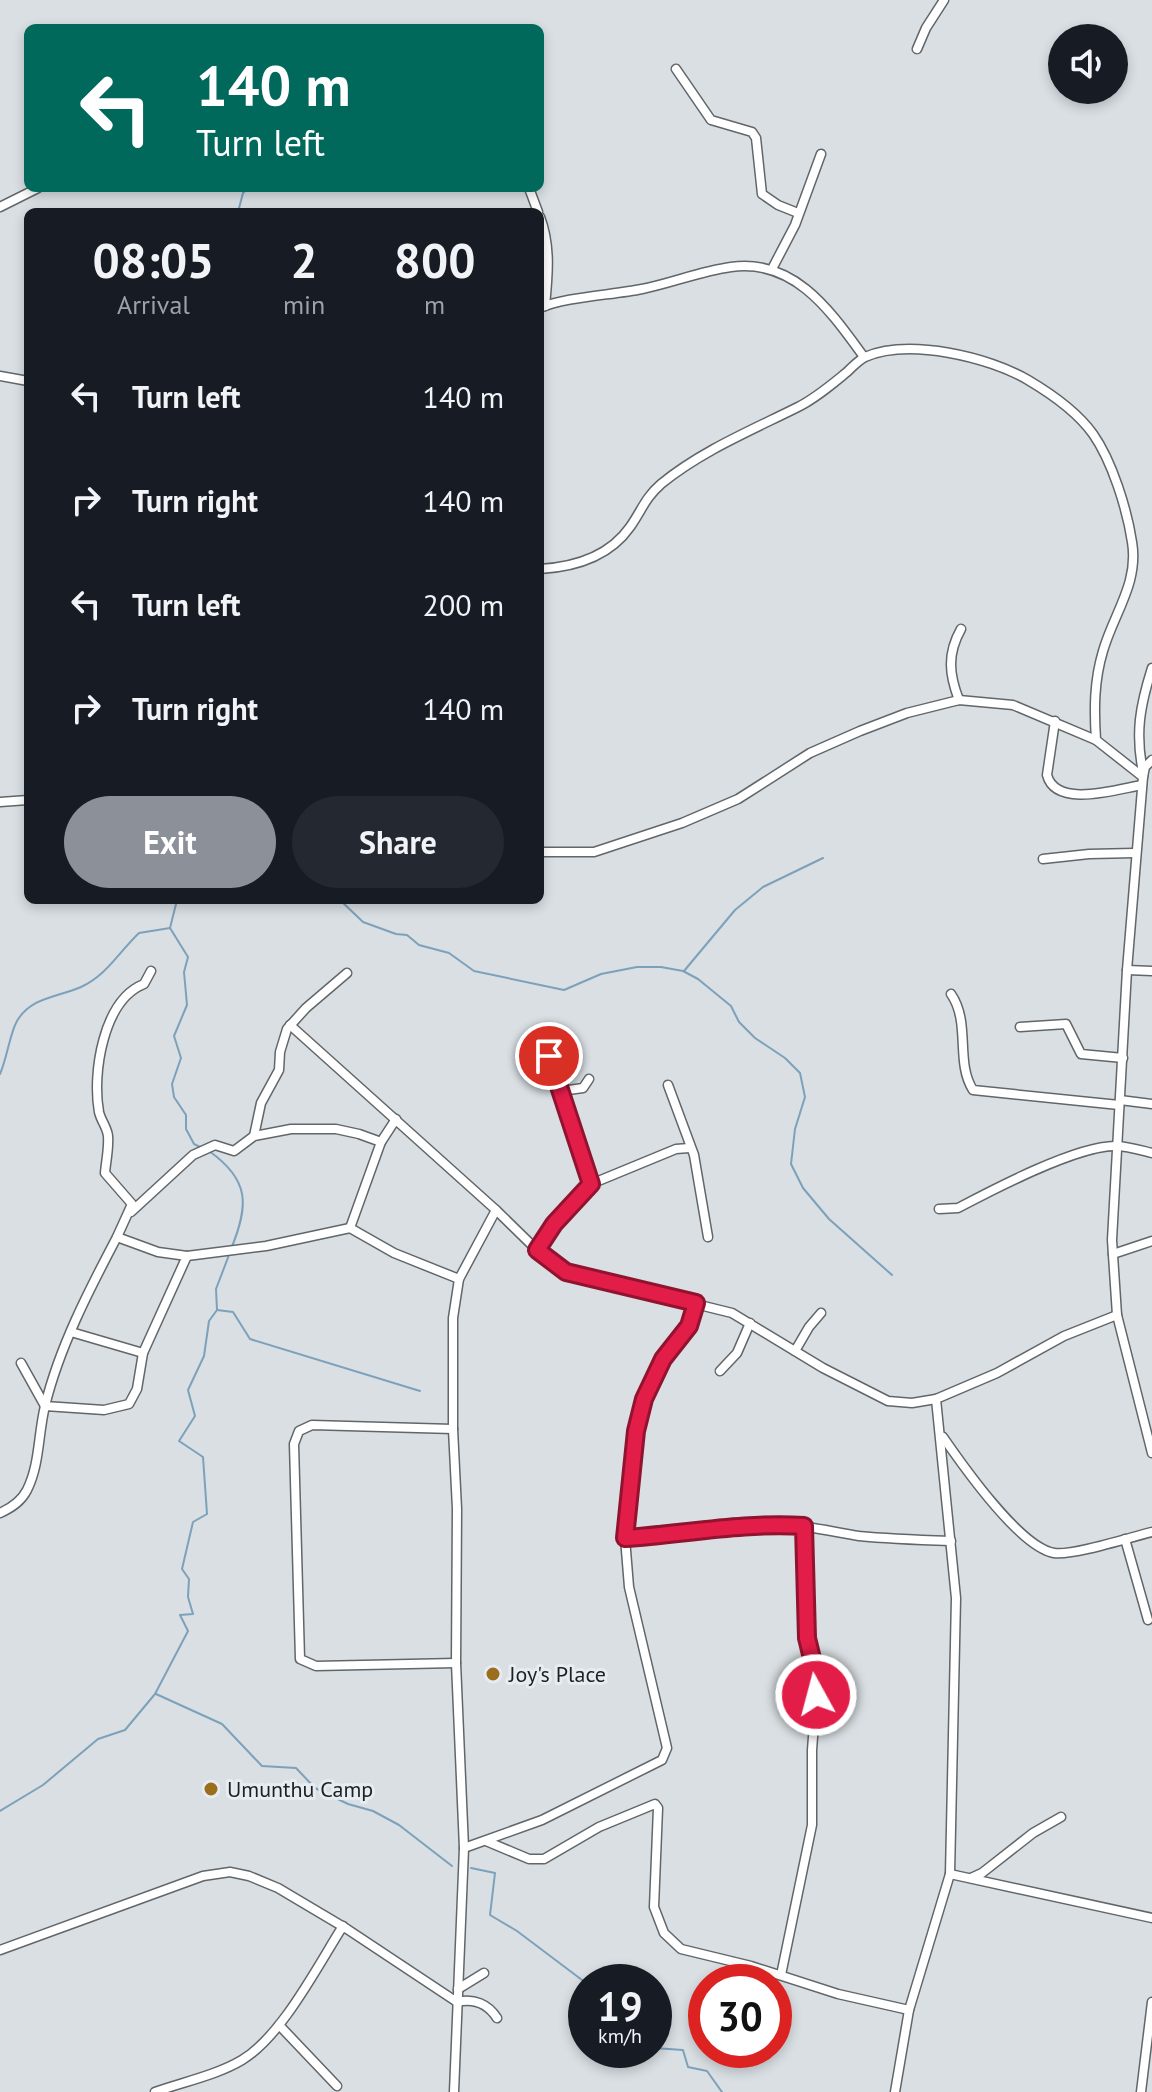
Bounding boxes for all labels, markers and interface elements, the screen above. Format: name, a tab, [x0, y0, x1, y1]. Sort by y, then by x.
map controls	[1048, 24, 1128, 104]
button: sound	[1048, 24, 1128, 104]
text: 140 m	[196, 49, 351, 121]
icon: left	[64, 56, 168, 160]
text: Turn left	[196, 119, 325, 166]
text: 08:05	[93, 229, 214, 291]
text: 2	[290, 229, 318, 291]
text: 800	[394, 229, 475, 291]
text: Arrival	[117, 288, 190, 321]
text: min	[283, 288, 325, 321]
text: m	[424, 288, 445, 321]
icon: left	[64, 374, 108, 418]
text: Turn left	[132, 377, 240, 416]
text: 140 m	[423, 377, 504, 416]
icon: right	[64, 478, 108, 522]
text: Turn right	[132, 481, 258, 520]
text: 140 m	[423, 481, 504, 520]
icon: left	[64, 582, 108, 626]
text: Turn left	[132, 585, 240, 624]
text: 200 m	[423, 585, 504, 624]
icon: right	[64, 686, 108, 730]
text: Turn right	[132, 689, 258, 728]
text: 140 m	[423, 689, 504, 728]
button: Exit	[64, 796, 276, 888]
button: Share	[292, 796, 504, 888]
pin	[515, 1022, 583, 1090]
icon: arrive	[527, 1034, 571, 1078]
position arrow	[774, 1653, 858, 1737]
place label: Joy's Place	[508, 1660, 606, 1688]
marker: Joy's Place	[484, 1665, 502, 1683]
place label: Umunthu Camp	[227, 1775, 373, 1803]
marker: Umunthu Camp	[202, 1780, 220, 1798]
speed limit sign: 30	[688, 1964, 792, 2068]
text: 19	[597, 1980, 643, 2032]
text: km/h	[598, 2023, 642, 2049]

